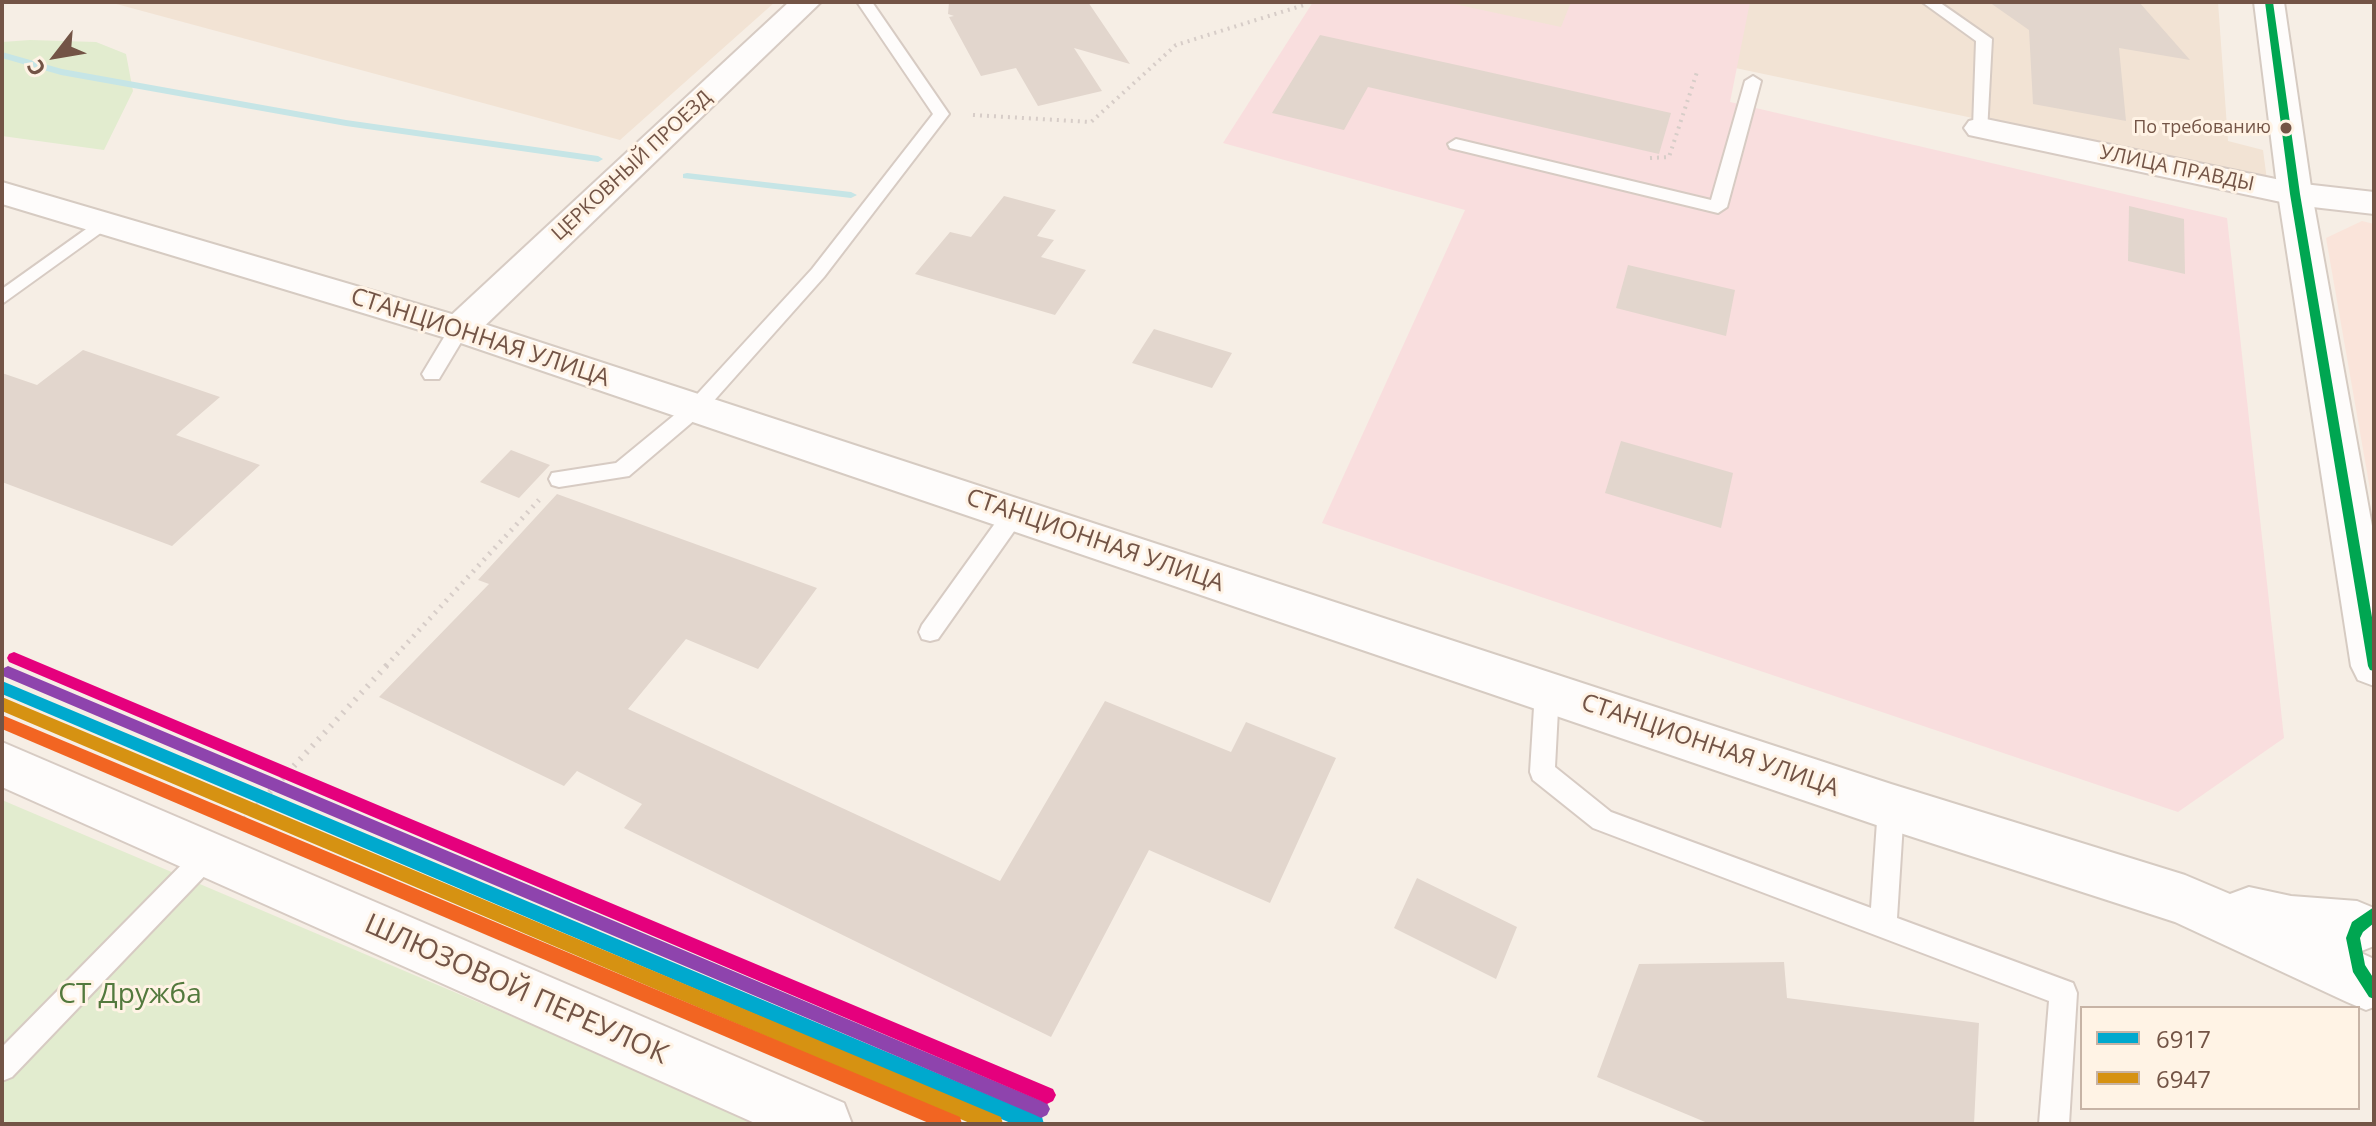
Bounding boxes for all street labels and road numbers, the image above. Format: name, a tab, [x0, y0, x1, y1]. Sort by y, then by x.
street label: ЦЕРКОВНЫЙ ПРОЕЗД	[547, 86, 717, 246]
street label: УЛИЦА ПРАВДЫ	[2098, 141, 2256, 197]
street label: СТАНЦИОННАЯ УЛИЦА	[347, 282, 613, 394]
street label: СТАНЦИОННАЯ УЛИЦА	[962, 483, 1228, 599]
street label: СТАНЦИОННАЯ УЛИЦА	[1577, 688, 1843, 804]
street label: ШЛЮЗОВОЙ ПЕРЕУЛОК	[359, 908, 673, 1072]

